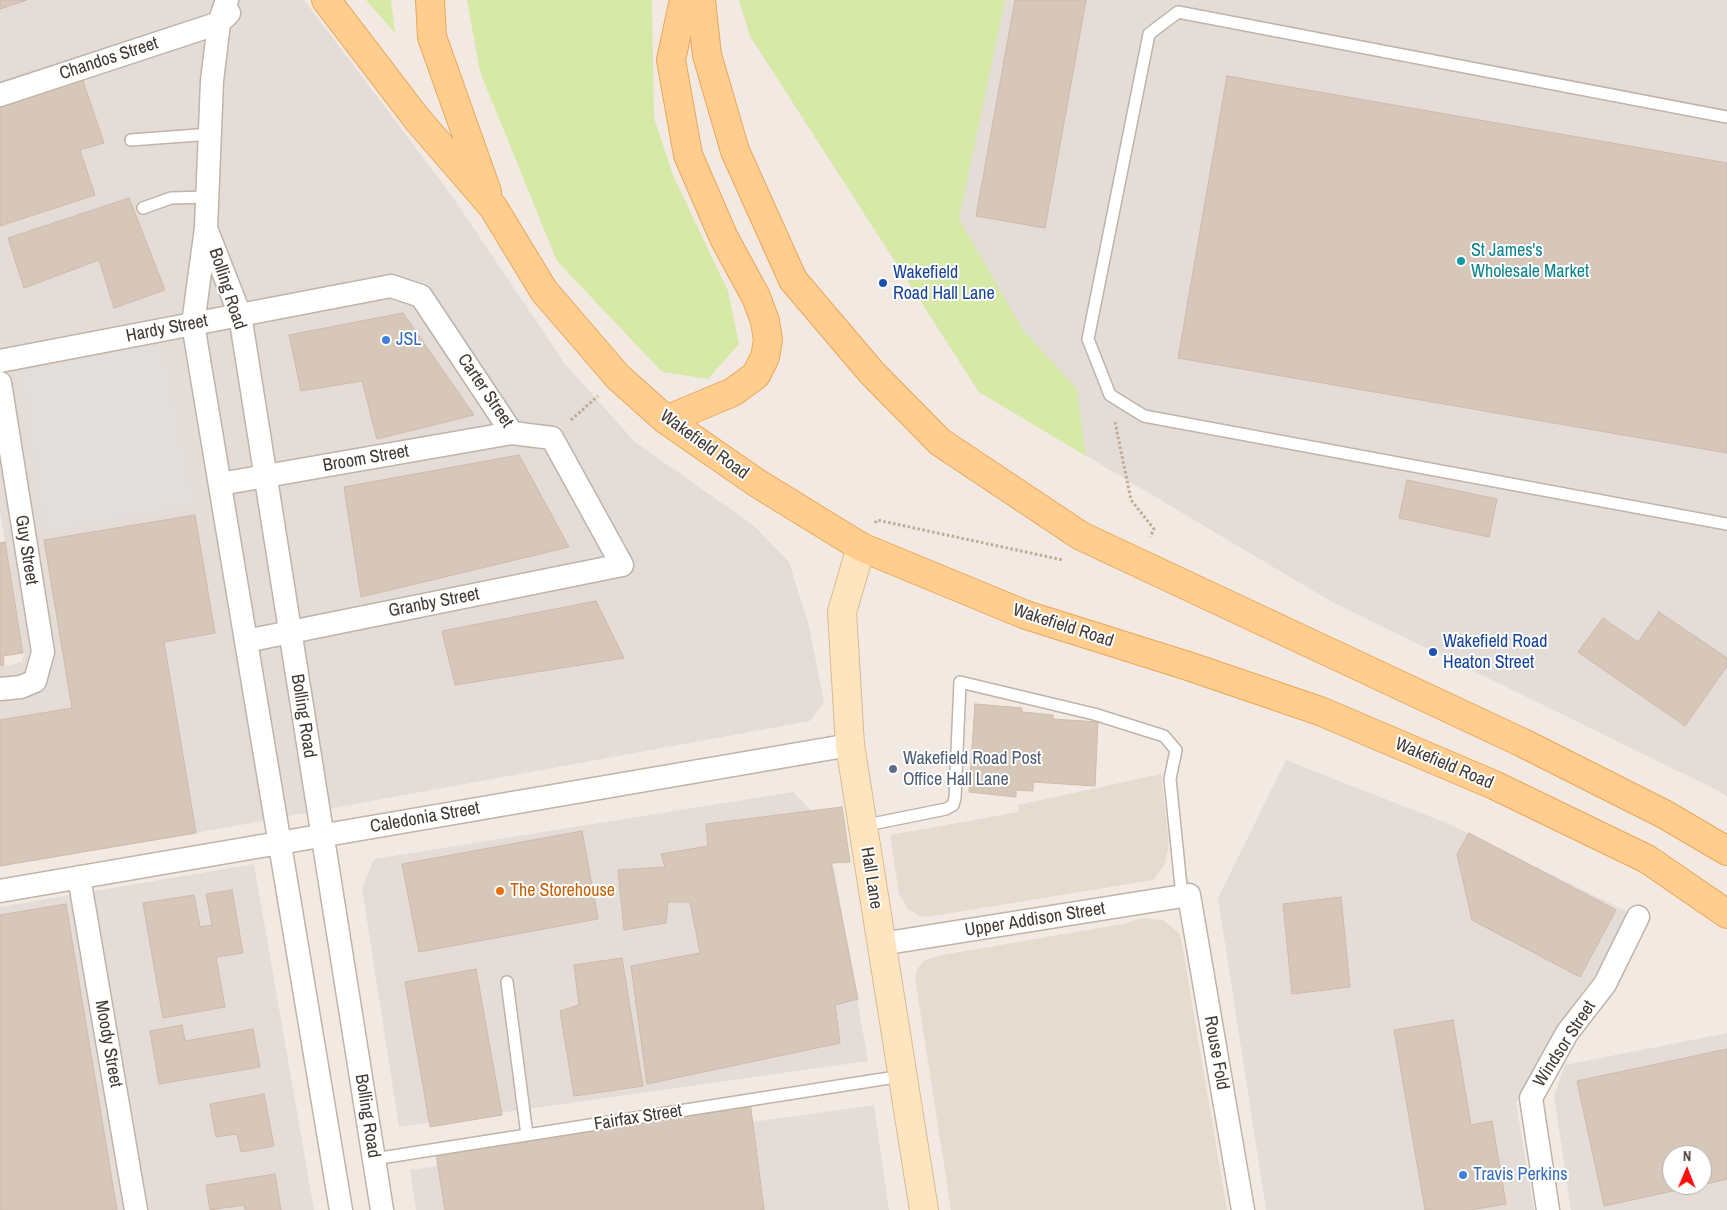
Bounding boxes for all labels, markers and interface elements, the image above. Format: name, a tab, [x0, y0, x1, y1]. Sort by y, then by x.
street label: Chandos Street	[57, 33, 161, 85]
place label: St James's Wholesale Market	[1471, 240, 1589, 282]
street label: Bolling Road	[204, 245, 250, 333]
marker: St James's Wholesale Market	[1455, 255, 1467, 267]
place label: Wakefield Road Hall Lane	[893, 262, 995, 304]
marker: Wakefield Road Hall Lane	[877, 277, 889, 289]
street label: Hardy Street	[124, 310, 210, 348]
place label: JSL	[396, 329, 421, 351]
marker: JSL	[380, 334, 392, 346]
street label: Carter Street	[452, 350, 518, 432]
street label: Wakefield Road	[655, 406, 753, 484]
street label: Broom Street	[321, 441, 411, 477]
street label: Guy Street	[10, 513, 42, 587]
street label: Granby Street	[387, 584, 481, 622]
street label: Wakefield Road	[1010, 600, 1116, 652]
place label: Wakefield Road Heaton Street	[1443, 631, 1547, 674]
marker: Wakefield Road Heaton Street	[1427, 646, 1439, 658]
street label: Bolling Road	[286, 673, 320, 759]
street label: Wakefield Road	[1392, 734, 1496, 794]
place label: Wakefield Road Post Office Hall Lane	[903, 748, 1041, 791]
marker: Wakefield Road Post Office Hall Lane	[887, 763, 899, 775]
street label: Caledonia Street	[369, 798, 481, 838]
street label: Hall Lane	[855, 846, 887, 910]
place label: The Storehouse	[510, 880, 615, 902]
marker: The Storehouse	[494, 885, 506, 897]
street label: Upper Addison Street	[963, 898, 1107, 942]
street label: Windsor Street	[1529, 997, 1601, 1091]
street label: Moody Street	[90, 999, 126, 1089]
street label: Rouse Fold	[1199, 1014, 1233, 1092]
street label: Bolling Road	[350, 1073, 384, 1159]
street label: Fairfax Street	[593, 1100, 683, 1136]
north arrow	[1662, 1145, 1712, 1195]
text: N	[1683, 1147, 1692, 1165]
place label: Travis Perkins	[1473, 1164, 1568, 1186]
marker: Travis Perkins	[1457, 1169, 1469, 1181]

